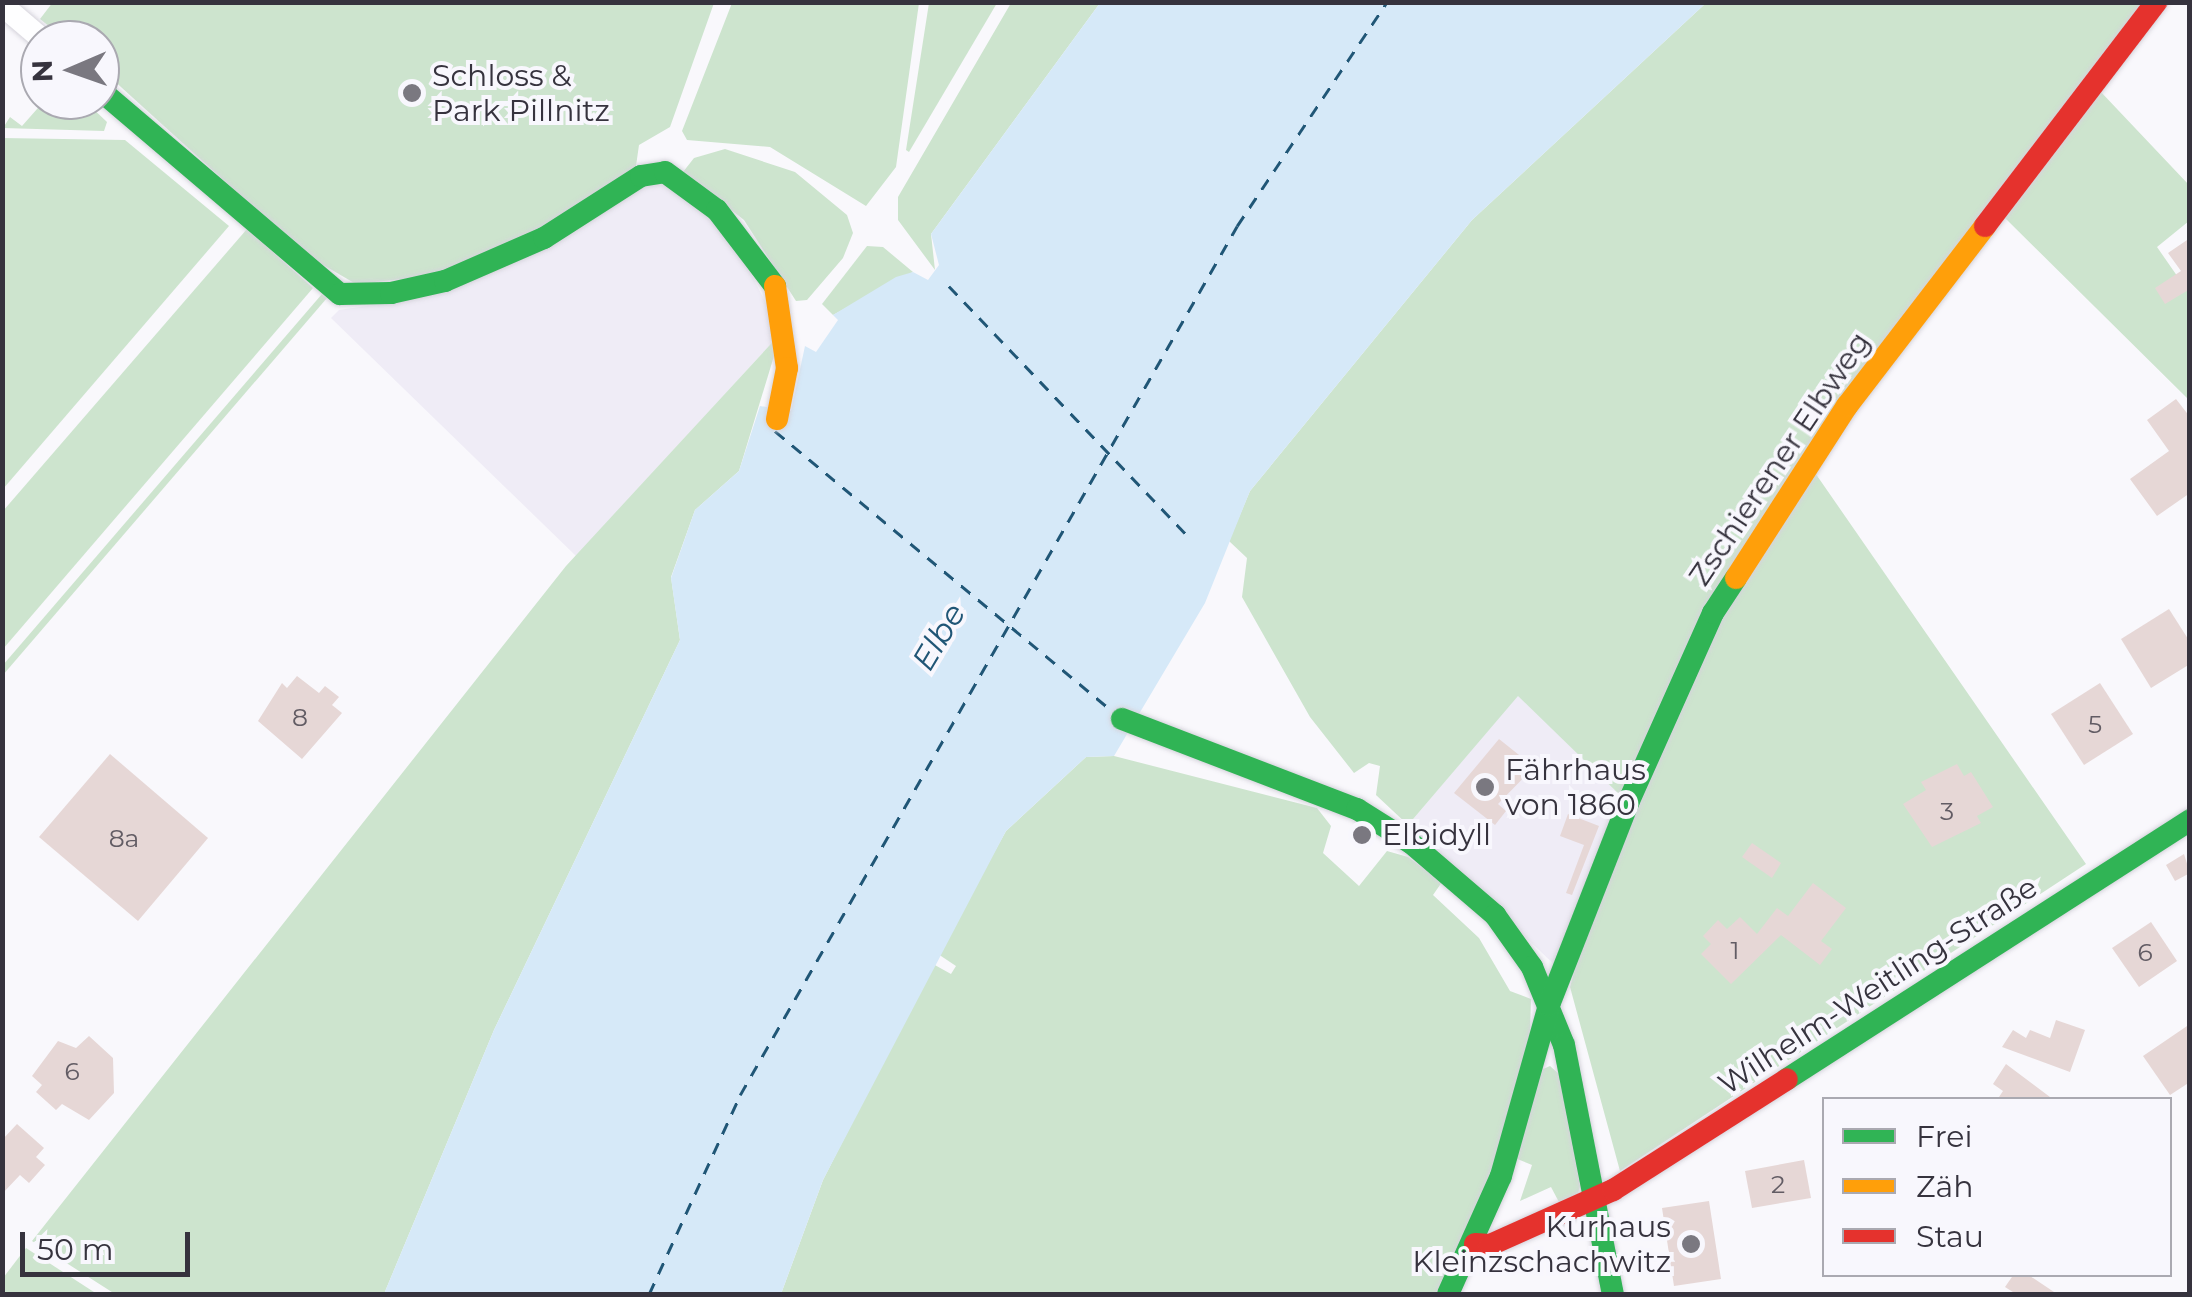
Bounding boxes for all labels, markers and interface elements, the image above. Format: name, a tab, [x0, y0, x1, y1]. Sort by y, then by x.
north arrow	[20, 20, 120, 120]
place label: Schloss & Park Pillnitz	[432, 58, 610, 128]
text: N	[25, 59, 59, 83]
marker: Schloss & Park Pillnitz	[401, 82, 423, 104]
street label: Zschierener Elbweg	[1682, 325, 1878, 593]
water label: Elbe	[904, 597, 974, 677]
house number: 8	[292, 702, 308, 732]
house number: 5	[2088, 709, 2102, 739]
place label: Fährhaus von 1860	[1505, 752, 1646, 822]
marker: Fährhaus von 1860	[1474, 776, 1496, 798]
house number: 3	[1940, 796, 1954, 826]
place label: Elbidyll	[1382, 817, 1491, 853]
house number: 8a	[109, 823, 139, 853]
marker: Elbidyll	[1351, 824, 1373, 846]
street label: Wilhelm-Weitling-Straße	[1712, 869, 2044, 1103]
house number: 1	[1730, 935, 1740, 965]
house number: 6	[2137, 937, 2153, 967]
house number: 6	[64, 1056, 80, 1086]
legend	[1822, 1097, 2172, 1277]
text: Frei	[1916, 1118, 1973, 1155]
text: Zäh	[1916, 1168, 1974, 1205]
house number: 2	[1771, 1169, 1785, 1199]
place label: Kurhaus Kleinzschachwitz	[1412, 1209, 1671, 1280]
scale bar	[25, 1212, 195, 1274]
text: Stau	[1916, 1218, 1984, 1255]
text: 50 m	[37, 1231, 114, 1268]
marker: Kurhaus Kleinzschachwitz	[1680, 1233, 1702, 1255]

